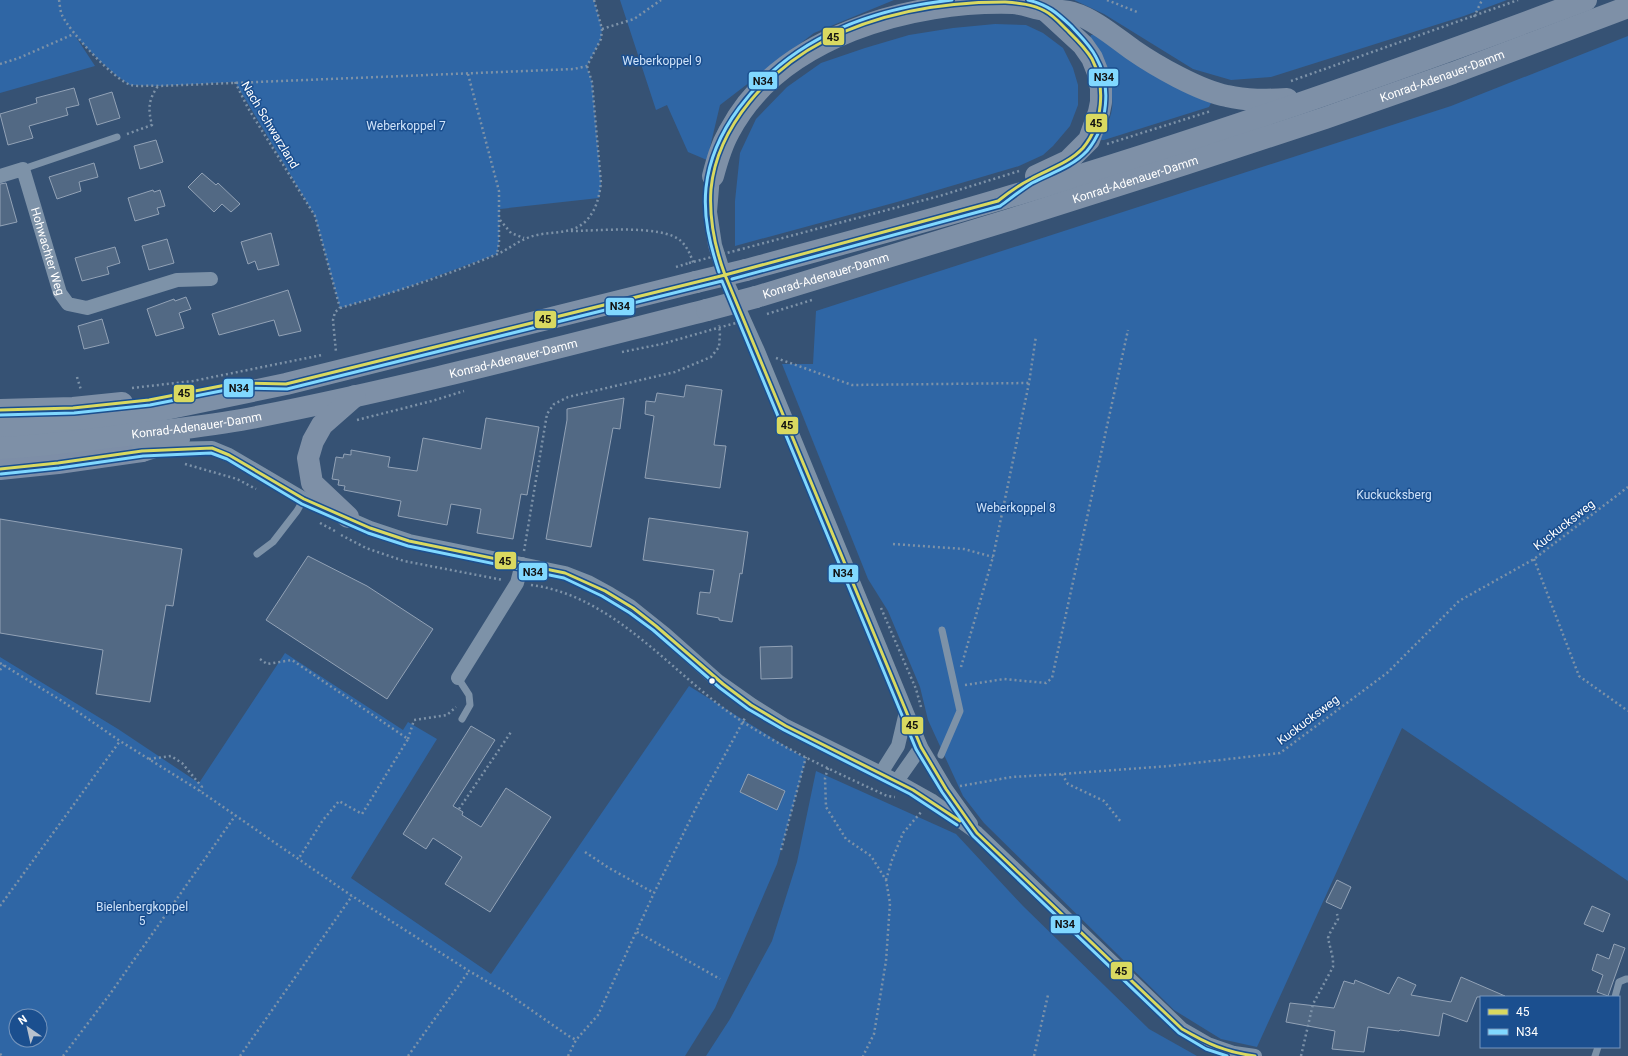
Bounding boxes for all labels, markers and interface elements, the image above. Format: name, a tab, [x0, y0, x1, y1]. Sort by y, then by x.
line badge: 45	[822, 27, 845, 46]
text: 45	[827, 31, 839, 44]
street label: Konrad-Adenauer-Damm	[1378, 47, 1506, 105]
park label: Weberkoppel 9	[622, 54, 702, 68]
line badge: N34	[1088, 68, 1119, 87]
line badge: N34	[748, 71, 778, 90]
text: N34	[1094, 71, 1115, 84]
text: N34	[753, 75, 774, 88]
street label: Nach Schwarzland	[238, 79, 302, 171]
line badge: 45	[1085, 113, 1108, 133]
text: 45	[1090, 117, 1102, 130]
park label: Weberkoppel 7	[366, 119, 446, 133]
street label: Konrad-Adenauer-Damm	[1071, 153, 1200, 206]
street label: Hohwachter Weg	[28, 206, 67, 297]
street label: Konrad-Adenauer-Damm	[761, 250, 891, 302]
line badge: N34	[605, 297, 635, 316]
text: N34	[610, 300, 631, 313]
line badge: 45	[534, 310, 557, 329]
text: 45	[539, 313, 551, 326]
street label: Konrad-Adenauer-Damm	[448, 336, 579, 381]
line badge: N34	[223, 378, 254, 398]
text: N34	[229, 382, 250, 395]
line badge: 45	[173, 384, 195, 403]
text: 45	[178, 387, 190, 400]
street label: Konrad-Adenauer-Damm	[131, 409, 263, 441]
line badge: 45	[776, 416, 799, 435]
text: 45	[781, 419, 793, 432]
park label: Kuckucksberg	[1356, 488, 1432, 502]
street label: Kuckucksweg	[1531, 497, 1597, 553]
park label: Weberkoppel 8	[976, 501, 1056, 515]
line badge: 45	[494, 551, 517, 570]
text: 45	[499, 555, 511, 568]
line badge: N34	[518, 562, 548, 581]
line badge: N34	[828, 564, 859, 583]
text: N34	[523, 566, 544, 579]
text: N34	[833, 567, 854, 580]
unlabelled marker	[707, 676, 717, 686]
street label: Kuckucksweg	[1274, 692, 1342, 748]
line badge: 45	[901, 716, 924, 735]
text: 45	[906, 719, 918, 732]
park label: Bielenbergkoppel 5	[96, 900, 188, 928]
line badge: N34	[1050, 915, 1081, 934]
text: N34	[1055, 918, 1076, 931]
line badge: 45	[1110, 961, 1133, 980]
text: 45	[1115, 965, 1127, 978]
legend	[1480, 996, 1620, 1048]
text: 45	[1516, 1005, 1530, 1019]
north arrow	[8, 1008, 48, 1048]
text: N	[16, 1012, 30, 1028]
text: N34	[1516, 1025, 1538, 1039]

